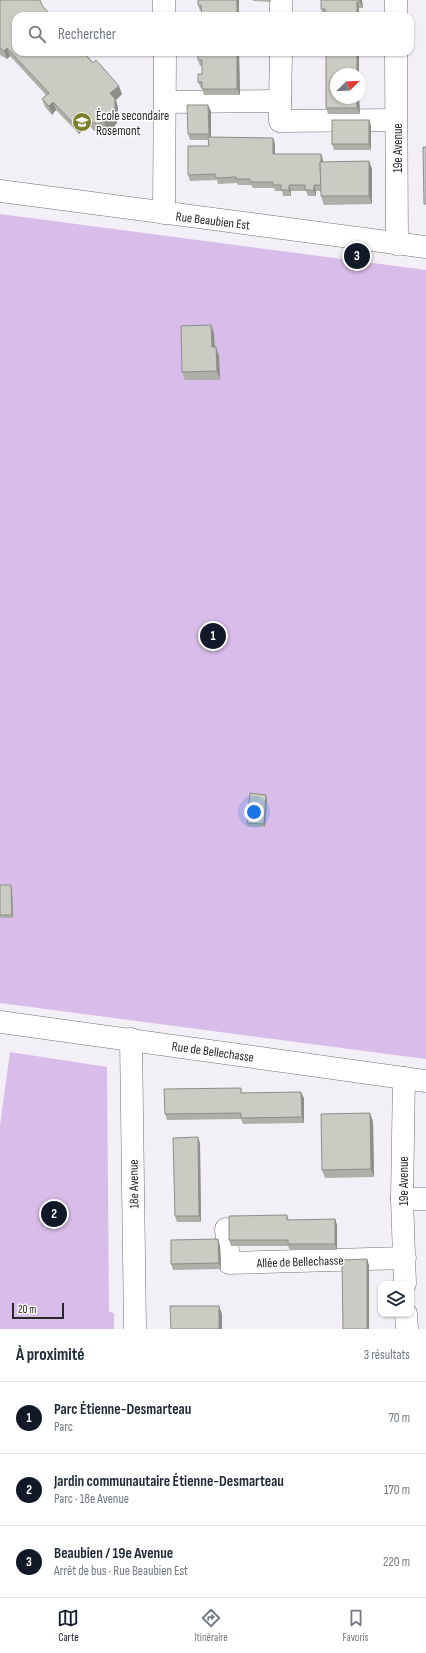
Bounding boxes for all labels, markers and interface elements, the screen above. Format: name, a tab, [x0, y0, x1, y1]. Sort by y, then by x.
search box	[12, 12, 414, 56]
icon: search	[26, 23, 48, 45]
text: Rechercher	[58, 25, 116, 44]
north arrow	[330, 68, 366, 104]
place label: École secondaire Rosemont	[96, 108, 169, 139]
school or university icon: École secondaire Rosemont	[71, 111, 93, 133]
street label: 19e Avenue	[390, 123, 406, 173]
street label: Rue Beaubien Est	[175, 208, 251, 233]
pin: 3	[344, 241, 370, 271]
pin: 1	[200, 621, 226, 651]
your location	[244, 802, 264, 822]
street label: Rue de Bellechasse	[171, 1038, 255, 1066]
street label: 19e Avenue	[396, 1156, 412, 1206]
street label: 18e Avenue	[126, 1159, 142, 1209]
pin: 2	[41, 1199, 67, 1229]
street label: Allée de Bellechasse	[255, 1252, 344, 1272]
map controls	[378, 1281, 414, 1317]
button: layers	[378, 1281, 414, 1317]
scale bar	[12, 1301, 64, 1320]
text: 20 m	[18, 1303, 36, 1316]
text: À proximité	[16, 1345, 84, 1365]
text: 3 résultats	[364, 1347, 410, 1363]
text: Parc Étienne-Desmarteau	[54, 1400, 191, 1419]
text: 1	[26, 1410, 32, 1426]
text: 70 m	[389, 1410, 410, 1426]
text: Parc	[54, 1419, 73, 1435]
text: Jardin communautaire Étienne-Desmarteau	[54, 1472, 284, 1491]
text: 2	[26, 1482, 32, 1498]
text: 170 m	[384, 1482, 410, 1498]
text: Parc · 18e Avenue	[54, 1491, 129, 1507]
text: Beaubien / 19e Avenue	[54, 1544, 173, 1563]
text: 3	[26, 1554, 32, 1570]
text: 220 m	[383, 1554, 410, 1570]
text: Arrêt de bus · Rue Beaubien Est	[54, 1563, 188, 1579]
tab: Carte	[57, 1607, 79, 1644]
tab: Itinéraire	[194, 1607, 228, 1644]
tab: Favoris	[343, 1607, 369, 1644]

